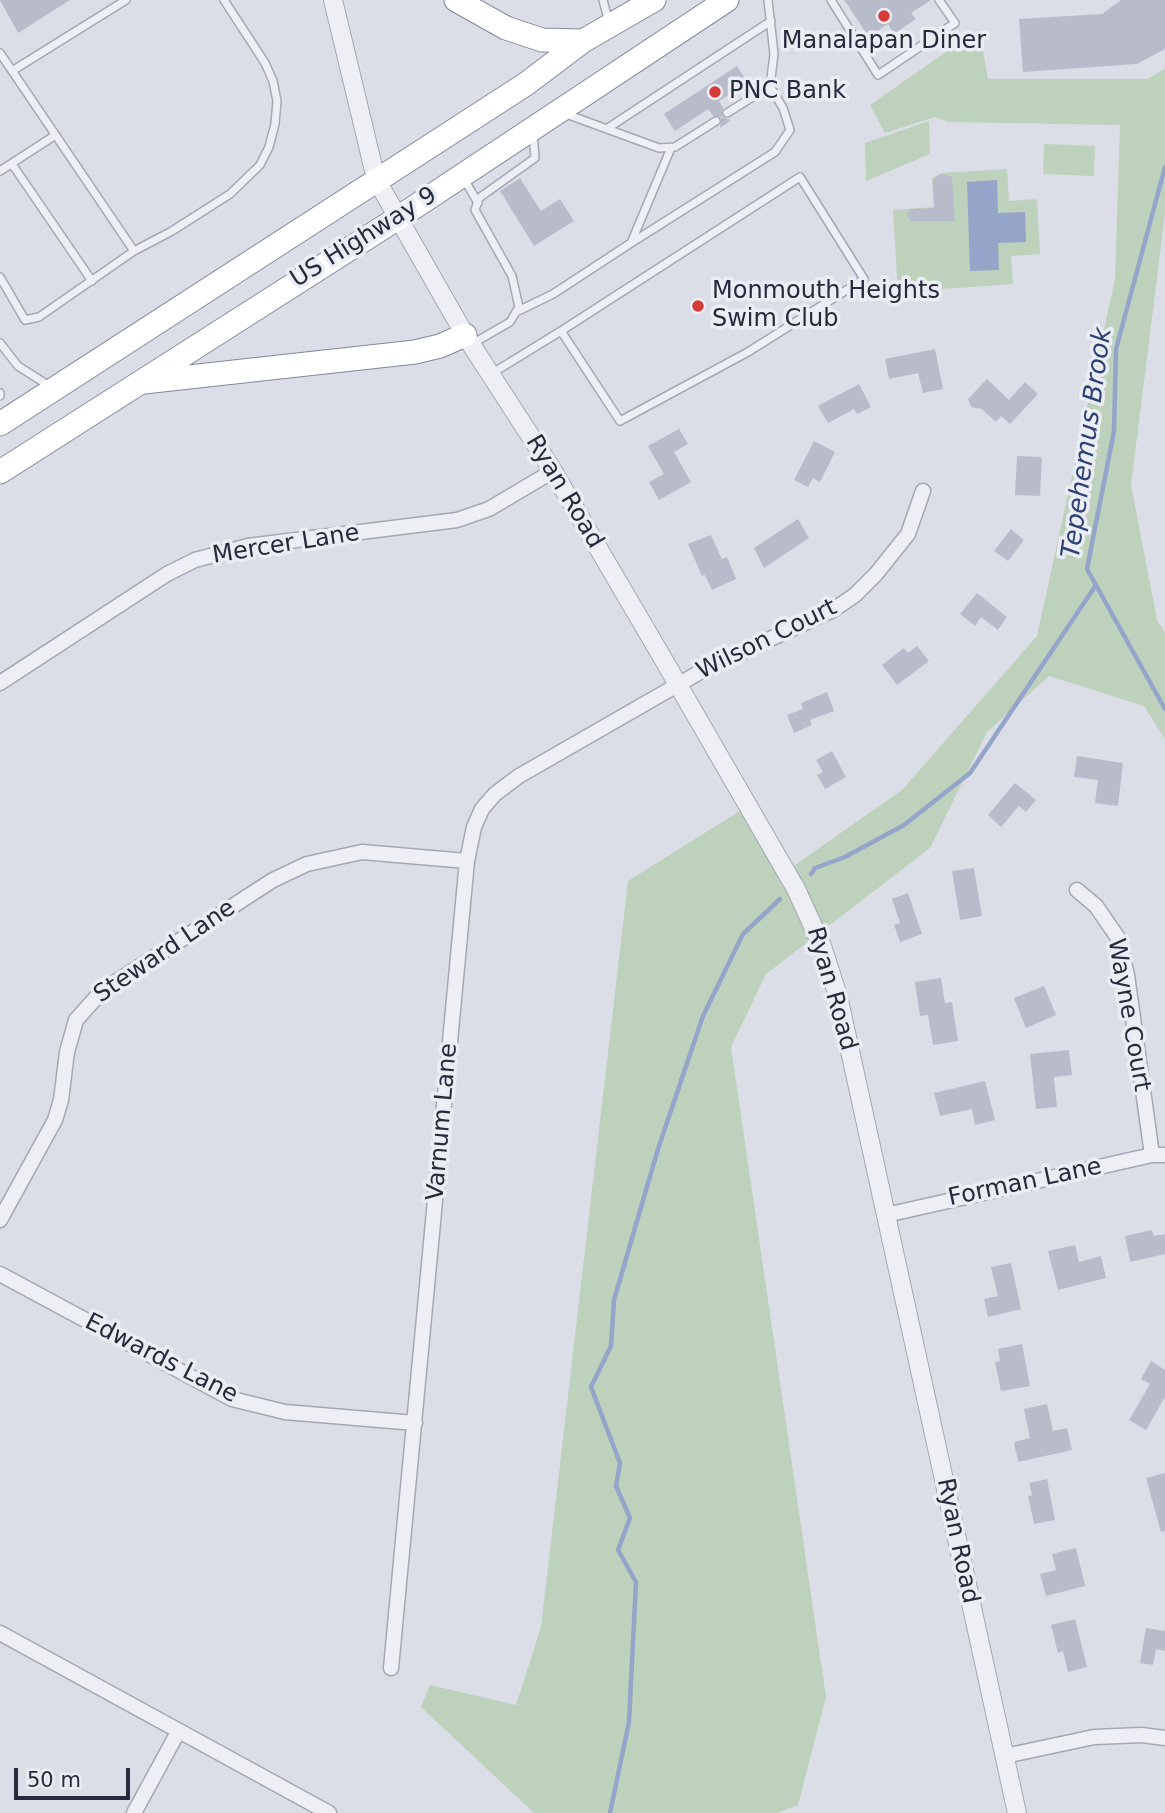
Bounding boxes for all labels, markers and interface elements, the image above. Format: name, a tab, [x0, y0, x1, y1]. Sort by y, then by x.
marker: Manalapan Diner	[876, 8, 892, 24]
place label: Manalapan Diner	[782, 28, 986, 56]
place label: PNC Bank	[729, 78, 846, 106]
marker: PNC Bank	[707, 84, 723, 100]
street label: US Highway 9	[286, 182, 442, 294]
place label: Monmouth Heights Swim Club	[712, 278, 940, 334]
marker: Monmouth Heights Swim Club	[690, 298, 706, 314]
water label: Tepehemus Brook	[1056, 326, 1120, 560]
street label: Ryan Road	[519, 430, 609, 554]
street label: Mercer Lane	[210, 519, 362, 571]
street label: Wilson Court	[692, 594, 842, 686]
street label: Steward Lane	[89, 894, 241, 1010]
street label: Ryan Road	[800, 924, 862, 1054]
street label: Wayne Court	[1100, 936, 1156, 1094]
street label: Varnum Lane	[422, 1042, 464, 1202]
street label: Forman Lane	[946, 1153, 1104, 1213]
street label: Edwards Lane	[80, 1308, 242, 1410]
street label: Ryan Road	[930, 1476, 984, 1606]
scale bar	[18, 1754, 133, 1798]
text: 50 m	[27, 1768, 81, 1792]

